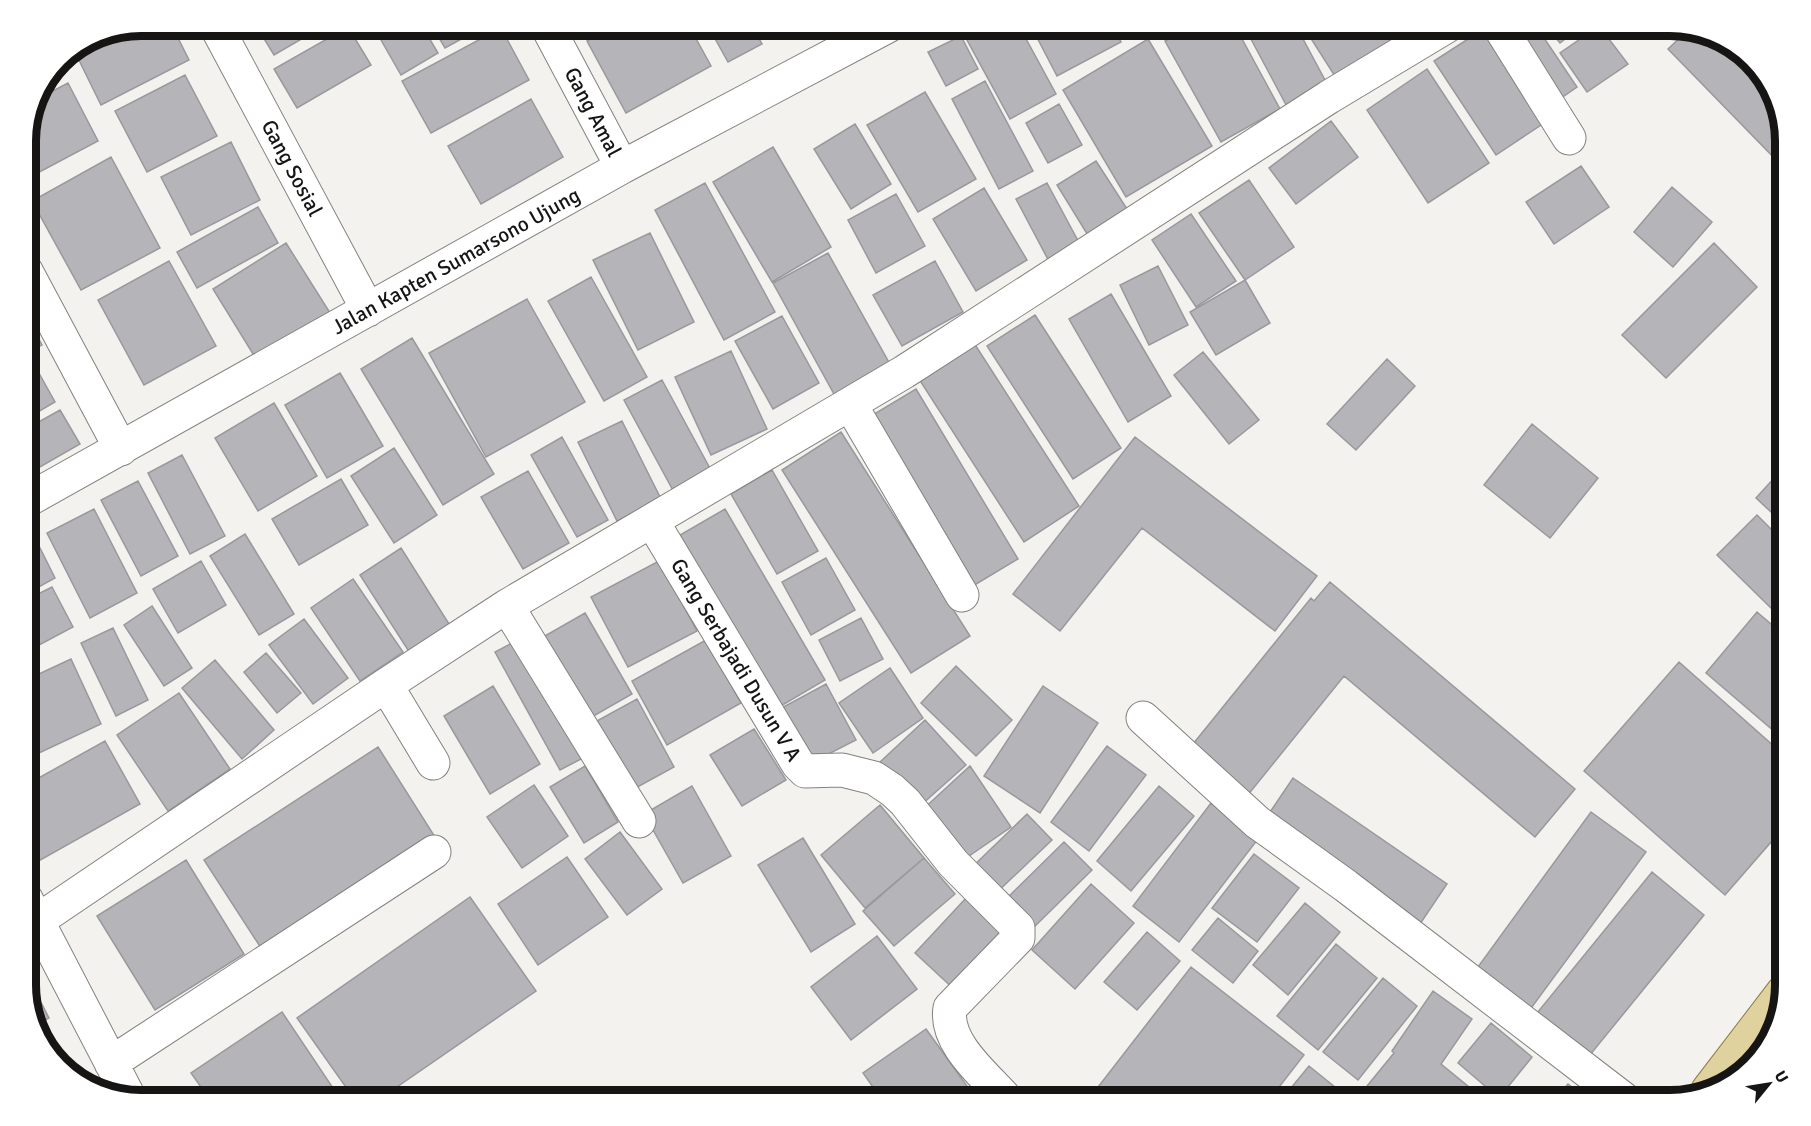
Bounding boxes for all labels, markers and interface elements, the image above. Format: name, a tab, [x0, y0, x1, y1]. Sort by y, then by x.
street label: Gang Amal	[559, 63, 627, 161]
street label: Gang Sosial	[256, 115, 328, 221]
street label: Jalan Kapten Sumarsono Ujung	[327, 182, 585, 340]
street label: Gang Serbajadi Dusun V A	[665, 554, 807, 766]
north arrow	[1739, 1054, 1799, 1114]
text: U	[1770, 1067, 1792, 1087]

